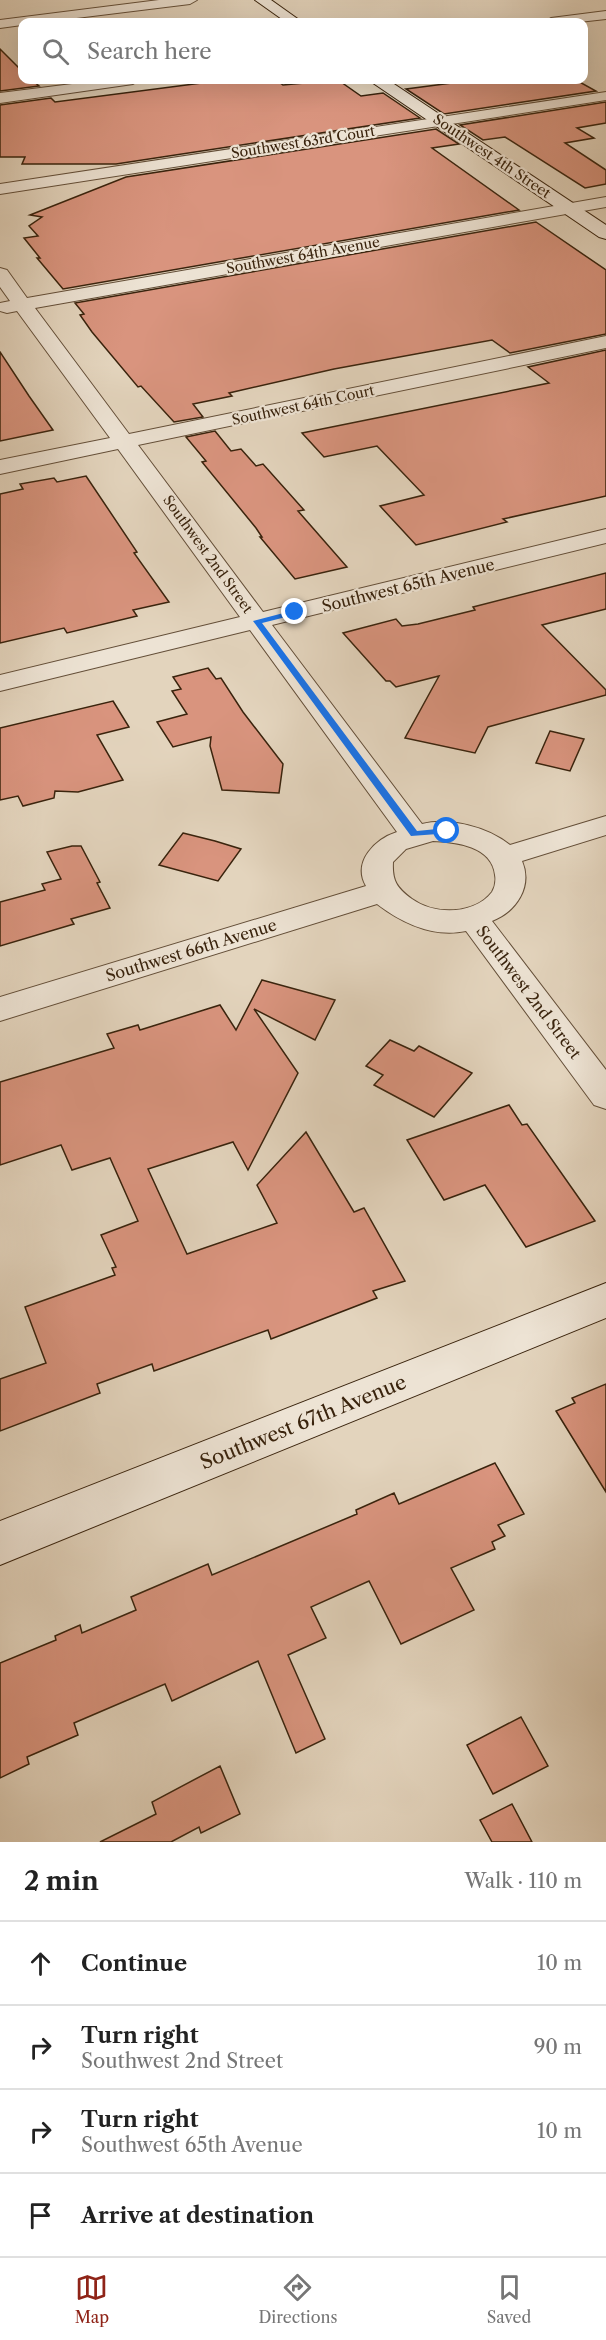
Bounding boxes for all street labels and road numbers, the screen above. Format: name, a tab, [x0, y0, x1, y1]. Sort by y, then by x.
street label: Southwest 4th Street	[430, 110, 554, 202]
street label: Southwest 63rd Court	[230, 122, 376, 162]
street label: Southwest 64th Avenue	[225, 233, 381, 277]
street label: Southwest 64th Court	[230, 381, 376, 429]
street label: Southwest 2nd Street	[159, 491, 257, 617]
street label: Southwest 65th Avenue	[320, 554, 496, 616]
street label: Southwest 66th Avenue	[103, 914, 279, 986]
street label: Southwest 2nd Street	[472, 921, 586, 1063]
street label: Southwest 67th Avenue	[196, 1370, 410, 1474]

